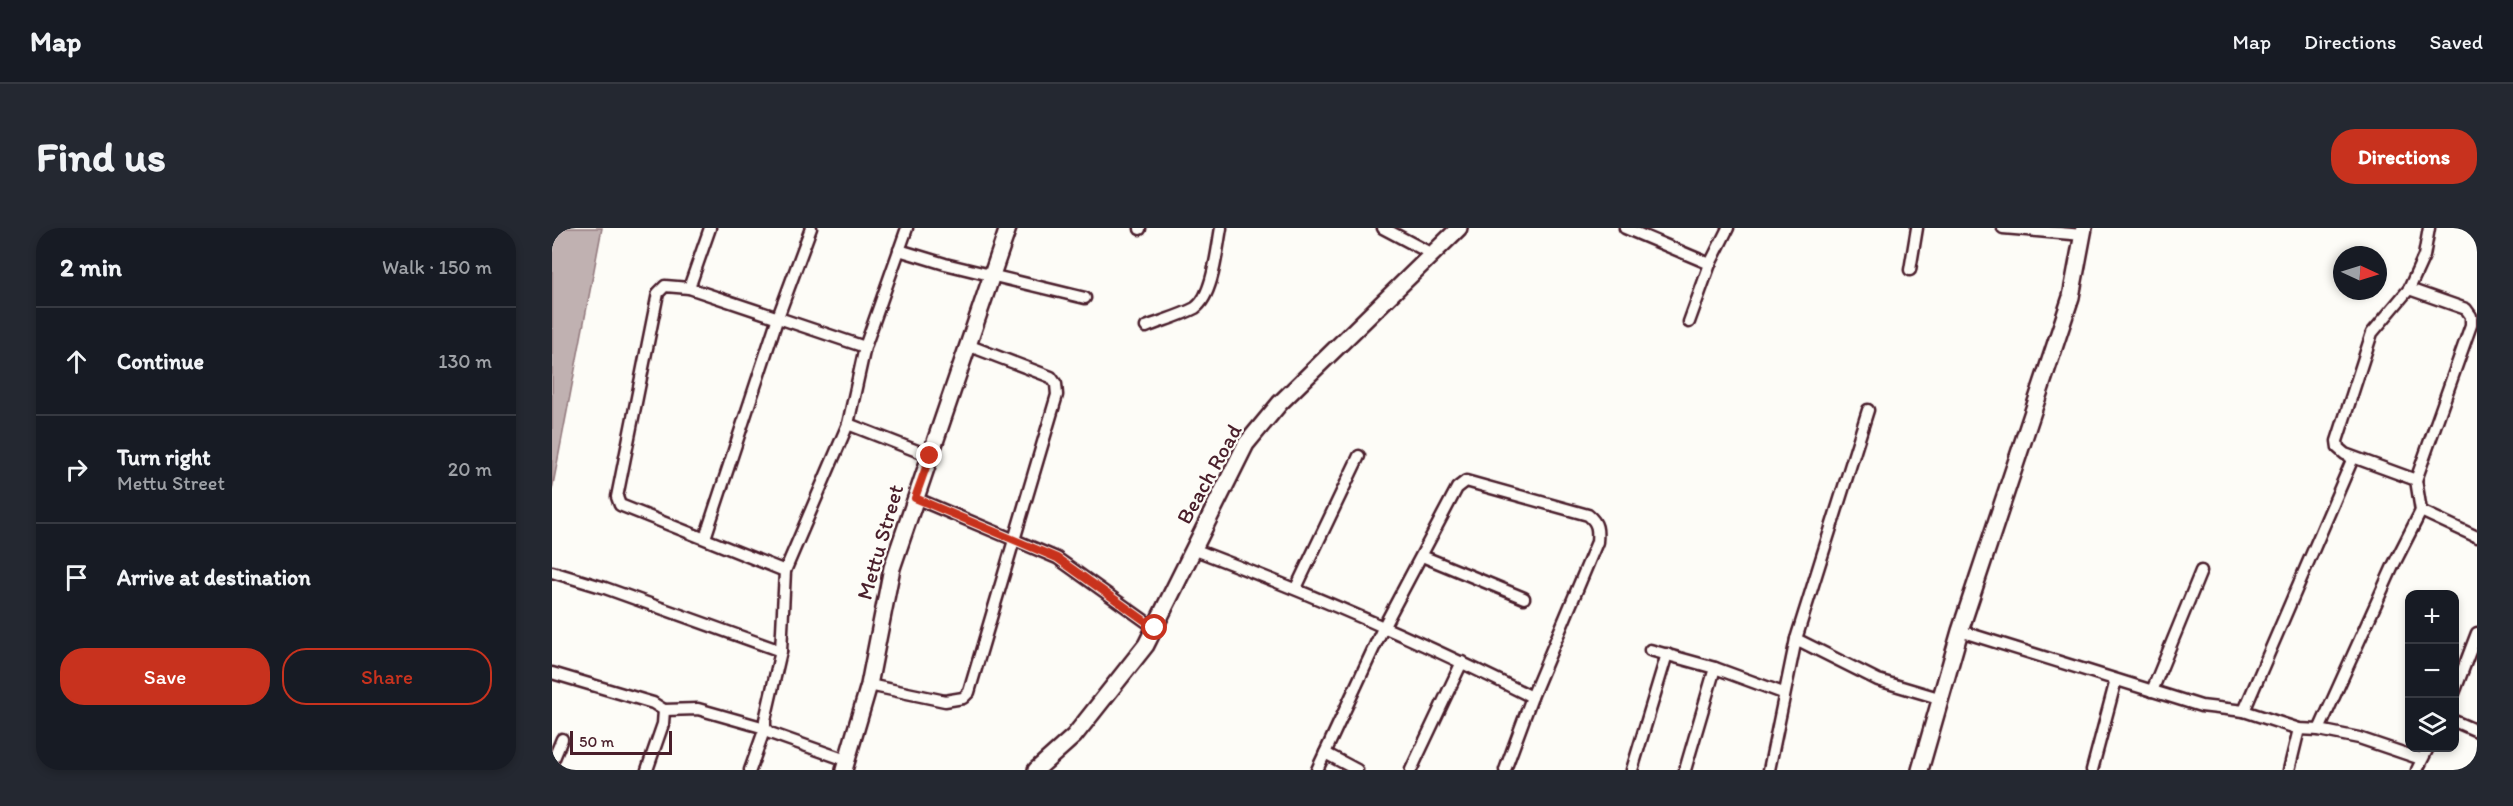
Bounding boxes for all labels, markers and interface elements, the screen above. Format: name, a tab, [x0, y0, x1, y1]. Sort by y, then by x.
text: Map	[30, 24, 81, 58]
text: Map	[2233, 29, 2271, 54]
text: Directions	[2304, 29, 2396, 54]
text: Saved	[2429, 29, 2483, 54]
button: Directions	[2331, 129, 2477, 184]
text: Find us	[36, 131, 166, 182]
north arrow	[2333, 246, 2387, 300]
text: 2 min	[60, 251, 122, 283]
text: Walk · 150 m	[382, 255, 492, 279]
icon: ahead	[60, 345, 93, 378]
text: Continue	[117, 348, 204, 375]
text: 130 m	[438, 349, 492, 373]
street label: Beach Road	[1170, 419, 1248, 529]
route end	[916, 442, 942, 468]
text: Turn right	[117, 444, 211, 471]
icon: right	[60, 453, 93, 486]
text: 20 m	[448, 457, 492, 481]
text: Mettu Street	[117, 471, 225, 495]
street label: Mettu Street	[851, 481, 909, 603]
icon: arrive	[60, 561, 93, 594]
text: Arrive at destination	[117, 564, 311, 591]
map controls	[2405, 590, 2459, 752]
button: +	[2405, 590, 2459, 644]
route start	[1141, 614, 1167, 640]
button: −	[2405, 644, 2459, 698]
button: Save	[60, 648, 270, 705]
button: Share	[282, 648, 492, 705]
button: layers	[2405, 698, 2459, 752]
scale bar	[570, 728, 672, 756]
text: 50 m	[579, 732, 614, 751]

